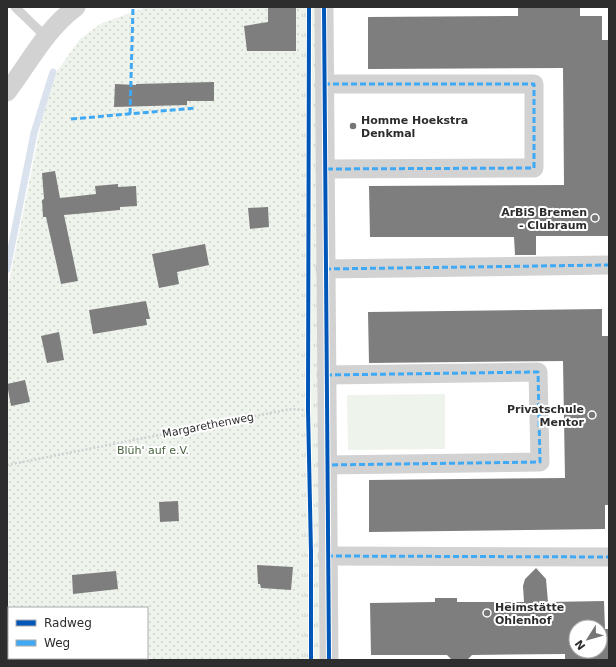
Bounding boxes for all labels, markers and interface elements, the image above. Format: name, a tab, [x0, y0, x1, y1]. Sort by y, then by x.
place label: Homme Hoekstra Denkmal	[361, 114, 468, 140]
marker: Homme Hoekstra Denkmal	[348, 121, 358, 131]
place label: ArBiS Bremen - Clubraum	[501, 206, 587, 232]
marker: ArBiS Bremen - Clubraum	[590, 213, 600, 223]
place label: Privatschule Mentor	[507, 403, 585, 429]
street label: Margarethenweg	[161, 410, 255, 441]
marker: Privatschule Mentor	[587, 410, 597, 420]
park label: Blüh' auf e.V.	[117, 444, 189, 457]
place label: Heimstätte Ohlenhof	[495, 601, 564, 627]
legend	[8, 607, 148, 659]
marker: Heimstätte Ohlenhof	[482, 608, 492, 618]
text: Radweg	[44, 616, 92, 630]
north arrow	[568, 619, 608, 659]
text: Weg	[44, 636, 70, 650]
text: N	[572, 637, 588, 652]

